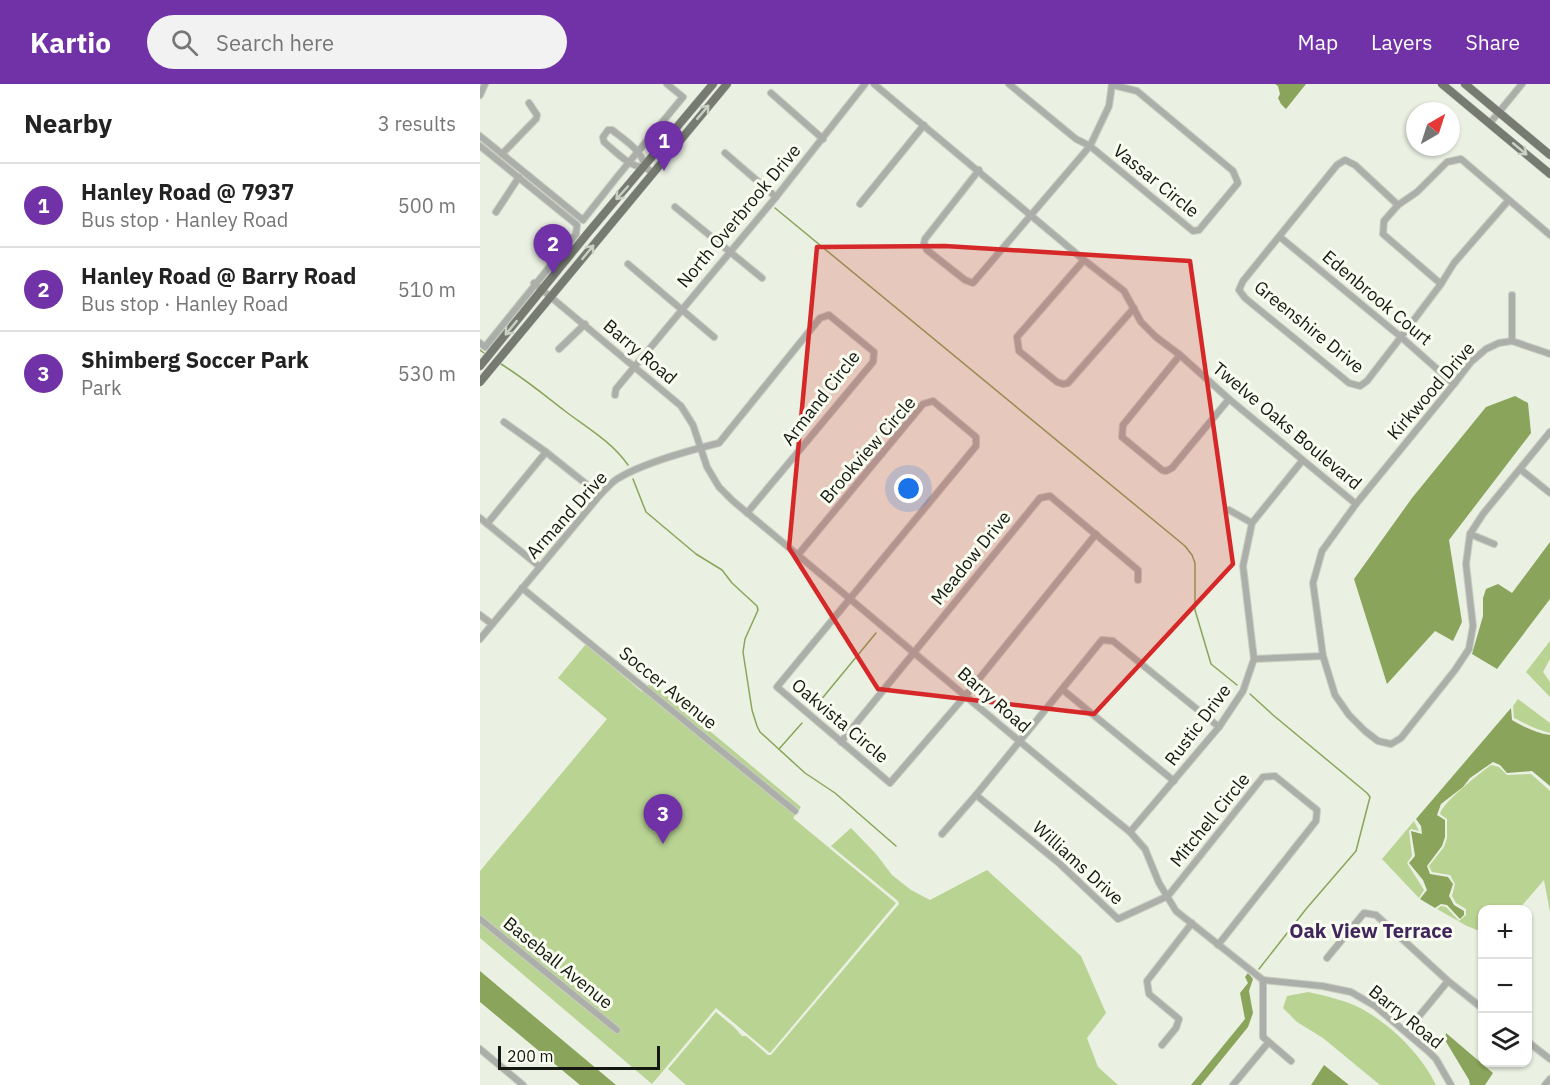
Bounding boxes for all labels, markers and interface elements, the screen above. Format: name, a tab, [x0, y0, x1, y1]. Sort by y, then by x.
search box	[147, 15, 567, 69]
text: Kartio	[30, 24, 111, 61]
icon: search	[168, 26, 201, 59]
text: Search here	[216, 28, 334, 57]
text: Map	[1298, 28, 1338, 56]
text: Layers	[1371, 28, 1433, 56]
text: Share	[1466, 28, 1520, 56]
north arrow	[1406, 102, 1460, 156]
one-way arrow	[697, 105, 710, 121]
text: Nearby	[24, 106, 112, 140]
text: 3 results	[378, 110, 456, 137]
pin: 1	[644, 122, 684, 171]
street label: North Overbrook Drive	[672, 139, 806, 292]
street label: Vassar Circle	[1109, 139, 1204, 222]
one-way arrow	[1512, 142, 1527, 156]
text: Hanley Road @ 7937	[81, 177, 294, 206]
one-way arrow	[615, 185, 629, 200]
text: 1	[38, 192, 50, 219]
text: 500 m	[398, 192, 456, 219]
text: Bus stop · Hanley Road	[81, 206, 288, 233]
pin: 2	[534, 224, 572, 274]
one-way arrow	[582, 244, 595, 260]
street label: Edenbrook Court	[1318, 245, 1437, 350]
text: Hanley Road @ Barry Road	[81, 261, 356, 290]
street label: Greenshire Drive	[1250, 275, 1369, 378]
text: 2	[38, 276, 50, 303]
text: 510 m	[398, 276, 456, 303]
text: Bus stop · Hanley Road	[81, 290, 288, 317]
street label: Barry Road	[599, 314, 682, 389]
one-way arrow	[504, 319, 517, 335]
street label: Kirkwood Drive	[1382, 337, 1480, 444]
text: Shimberg Soccer Park	[81, 345, 309, 374]
street label: Armand Circle	[776, 345, 865, 450]
street label: Twelve Oaks Boulevard	[1208, 357, 1366, 495]
text: 3	[38, 360, 50, 387]
text: 530 m	[398, 360, 456, 387]
text: Park	[81, 374, 121, 401]
street label: Brookview Circle	[815, 391, 921, 508]
street label: Armand Drive	[521, 466, 612, 563]
your location	[894, 474, 923, 503]
street label: Meadow Drive	[926, 506, 1016, 609]
street label: Soccer Avenue	[615, 641, 722, 734]
street label: Barry Road	[953, 662, 1036, 738]
street label: Oakvista Circle	[787, 673, 894, 768]
street label: Rustic Drive	[1159, 679, 1236, 770]
street label: Mitchell Circle	[1165, 768, 1255, 871]
pin: 3	[644, 794, 682, 844]
street label: Williams Drive	[1028, 816, 1129, 910]
map controls	[1478, 905, 1532, 1067]
button: +	[1478, 905, 1532, 959]
street label: Baseball Avenue	[499, 911, 618, 1014]
district label: Oak View Terrace	[1289, 917, 1453, 944]
button: −	[1478, 959, 1532, 1013]
street label: Barry Road	[1364, 980, 1448, 1054]
button: layers	[1478, 1013, 1532, 1067]
scale bar	[498, 1043, 660, 1070]
text: 200 m	[507, 1046, 554, 1066]

